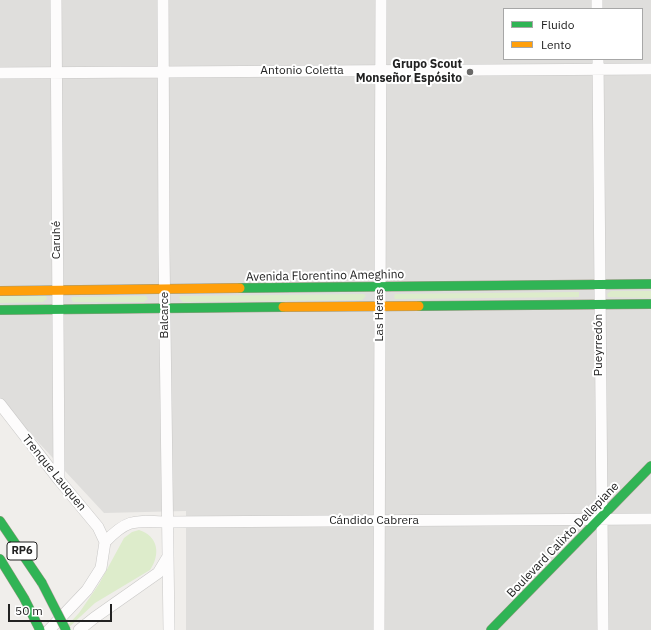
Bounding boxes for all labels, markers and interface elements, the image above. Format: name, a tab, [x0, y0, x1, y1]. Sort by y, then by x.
legend	[503, 8, 643, 60]
text: Fluido	[541, 17, 574, 32]
text: Lento	[541, 37, 571, 52]
place label: Grupo Scout Monseñor Espósito	[356, 58, 462, 86]
street label: Antonio Coletta	[260, 64, 344, 78]
marker: Grupo Scout Monseñor Espósito	[465, 67, 475, 77]
street label: Caruhé	[50, 221, 64, 259]
street label: Avenida Florentino Ameghino	[246, 267, 404, 285]
street label: Las Heras	[373, 289, 387, 341]
street label: Balcarce	[158, 292, 172, 338]
street label: Pueyrredón	[592, 314, 606, 376]
street label: Trenque Lauquen	[19, 432, 89, 514]
street label: Boulevard Calixto Dellepiane	[504, 479, 622, 601]
street label: Cándido Cabrera	[329, 514, 419, 528]
road number: RP6	[7, 542, 37, 560]
scale bar	[10, 596, 114, 622]
text: 50 m	[15, 603, 43, 618]

